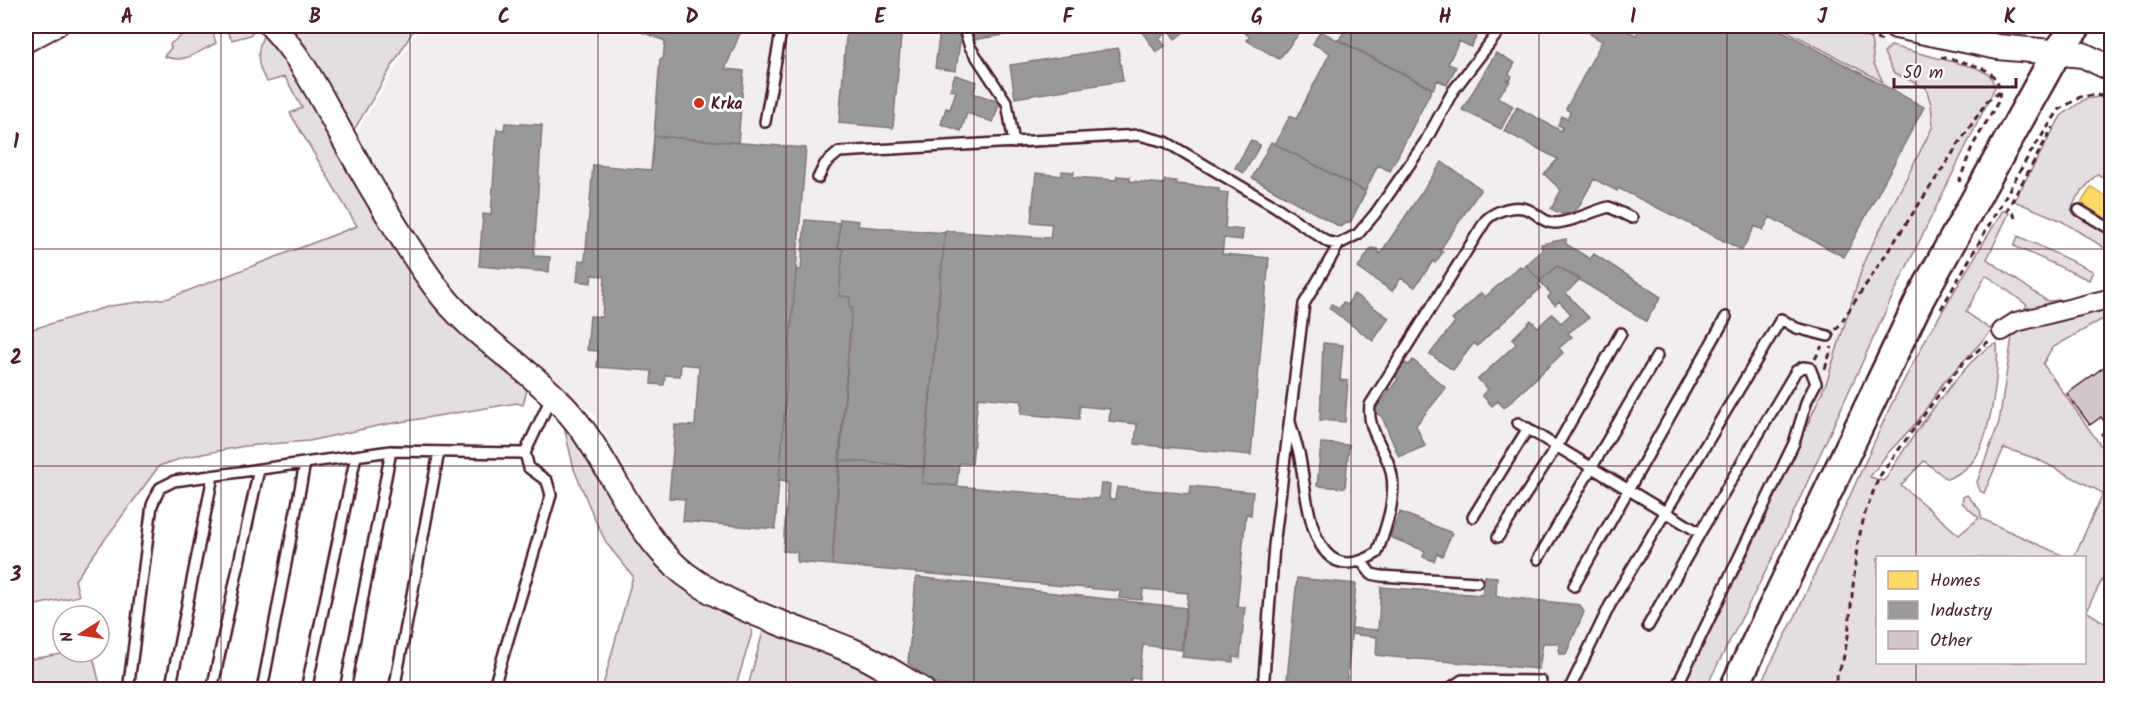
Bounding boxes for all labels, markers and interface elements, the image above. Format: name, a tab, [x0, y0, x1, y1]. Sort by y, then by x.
text: A	[121, 2, 133, 34]
text: B	[309, 2, 321, 34]
text: C	[498, 2, 510, 34]
text: D	[685, 2, 699, 34]
text: E	[874, 2, 886, 34]
text: F	[1063, 2, 1075, 34]
text: G	[1251, 2, 1263, 34]
text: H	[1438, 2, 1452, 34]
text: I	[1630, 2, 1636, 34]
text: J	[1817, 2, 1828, 34]
text: K	[2004, 2, 2016, 34]
scale bar	[1894, 51, 2016, 89]
text: 50 m	[1903, 59, 1943, 88]
place label: Krka	[711, 92, 742, 117]
marker: Krka	[692, 96, 706, 110]
text: 1	[13, 127, 19, 159]
text: 2	[10, 343, 22, 375]
legend	[1876, 556, 2086, 664]
text: 3	[10, 560, 22, 592]
text: Homes	[1930, 567, 1981, 596]
text: Industry	[1930, 597, 1992, 626]
north arrow	[51, 604, 111, 664]
text: Other	[1930, 627, 1973, 656]
text: N	[55, 629, 81, 644]

